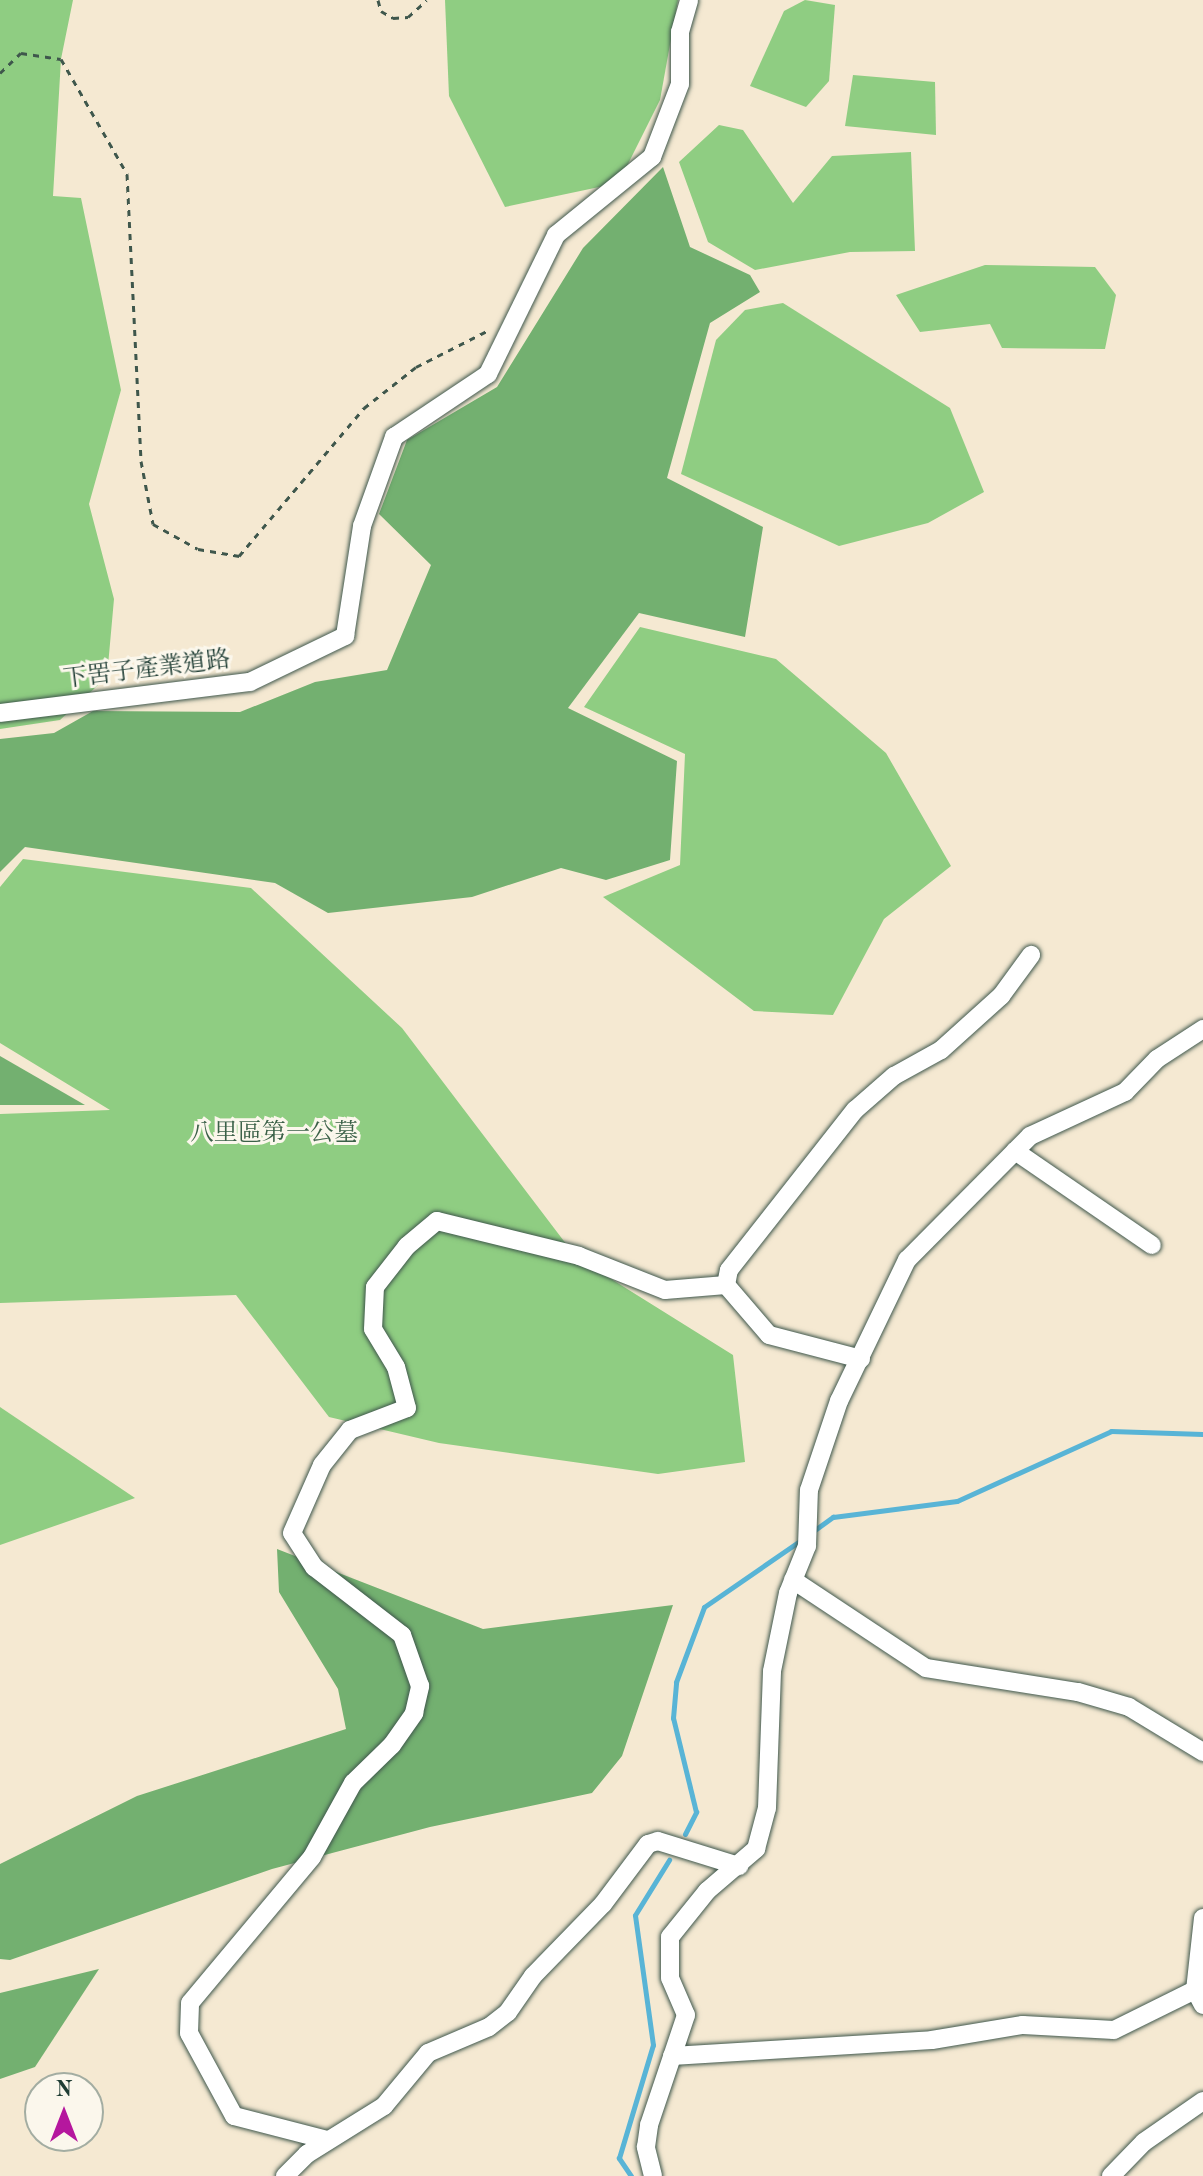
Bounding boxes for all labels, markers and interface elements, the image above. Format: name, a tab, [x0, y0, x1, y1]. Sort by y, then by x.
street label: 下罟子產業道路	[62, 646, 232, 696]
park label: 八里區第一公墓	[190, 1121, 358, 1149]
north arrow	[24, 2072, 104, 2152]
text: N	[56, 2079, 72, 2101]

